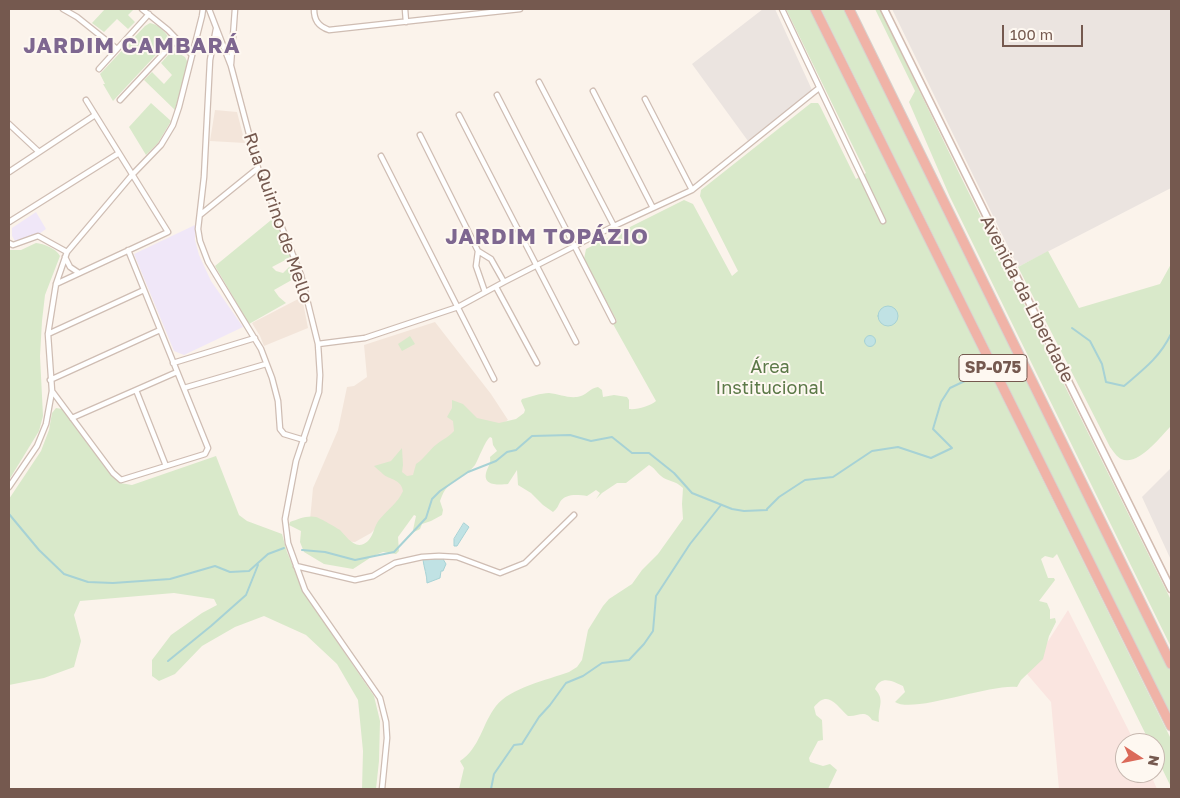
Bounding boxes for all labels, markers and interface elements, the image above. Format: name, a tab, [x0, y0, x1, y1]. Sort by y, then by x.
scale bar	[1005, 15, 1086, 47]
text: 100 m	[1010, 25, 1053, 43]
district label: JARDIM CAMBARÁ	[22, 33, 242, 59]
street label: Rua Quirino de Mello	[239, 130, 317, 306]
street label: Avenida da Liberdade	[975, 212, 1079, 386]
district label: JARDIM TOPÁZIO	[443, 224, 651, 250]
road number: SP-075	[959, 354, 1027, 382]
park label: Área Institucional	[716, 356, 824, 398]
north arrow	[1115, 733, 1165, 783]
text: N	[1145, 754, 1164, 768]

